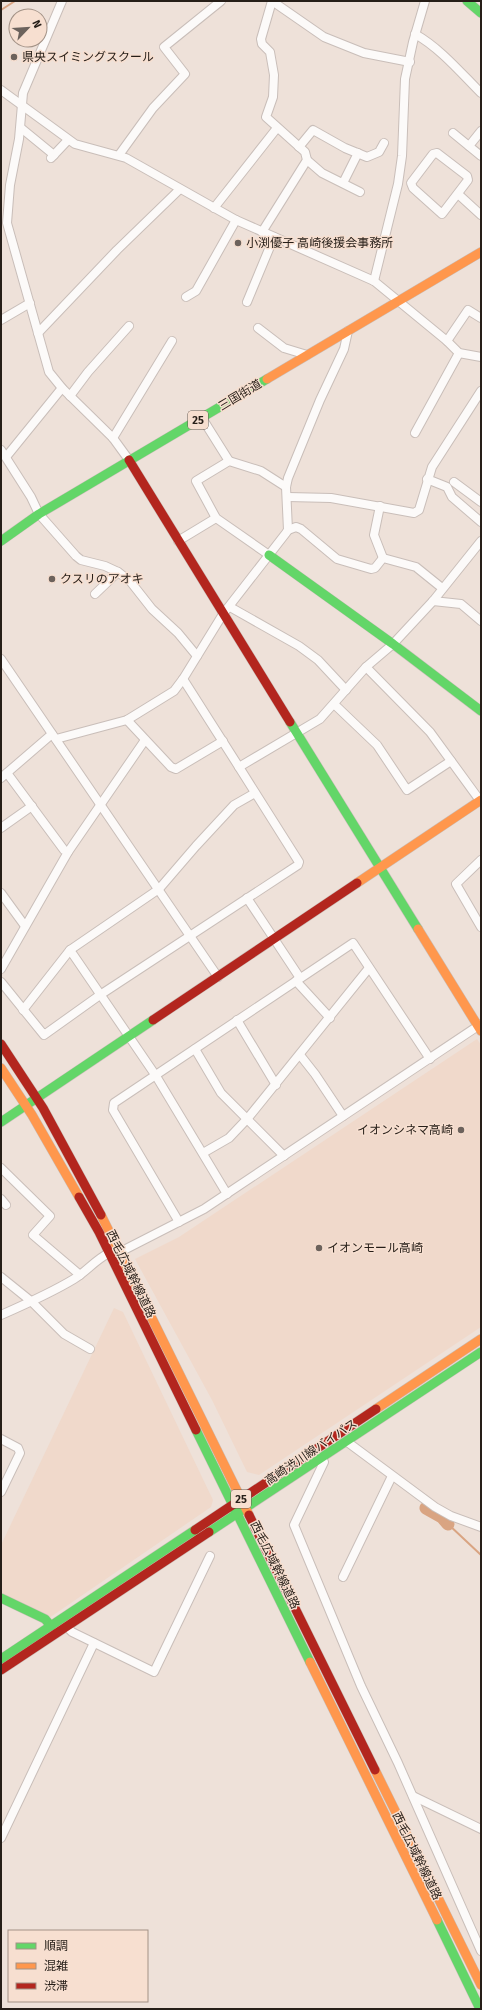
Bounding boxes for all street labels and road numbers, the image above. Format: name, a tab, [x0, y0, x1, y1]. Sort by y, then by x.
street label: 三国街道	[216, 377, 264, 413]
road number: 25	[188, 411, 208, 429]
street label: 西毛広域幹線道路	[104, 1228, 158, 1320]
street label: 高崎渋川線バイパス	[262, 1416, 360, 1488]
road number: 25	[231, 1490, 251, 1508]
street label: 西毛広域幹線道路	[248, 1519, 302, 1611]
street label: 西毛広域幹線道路	[390, 1810, 444, 1902]

